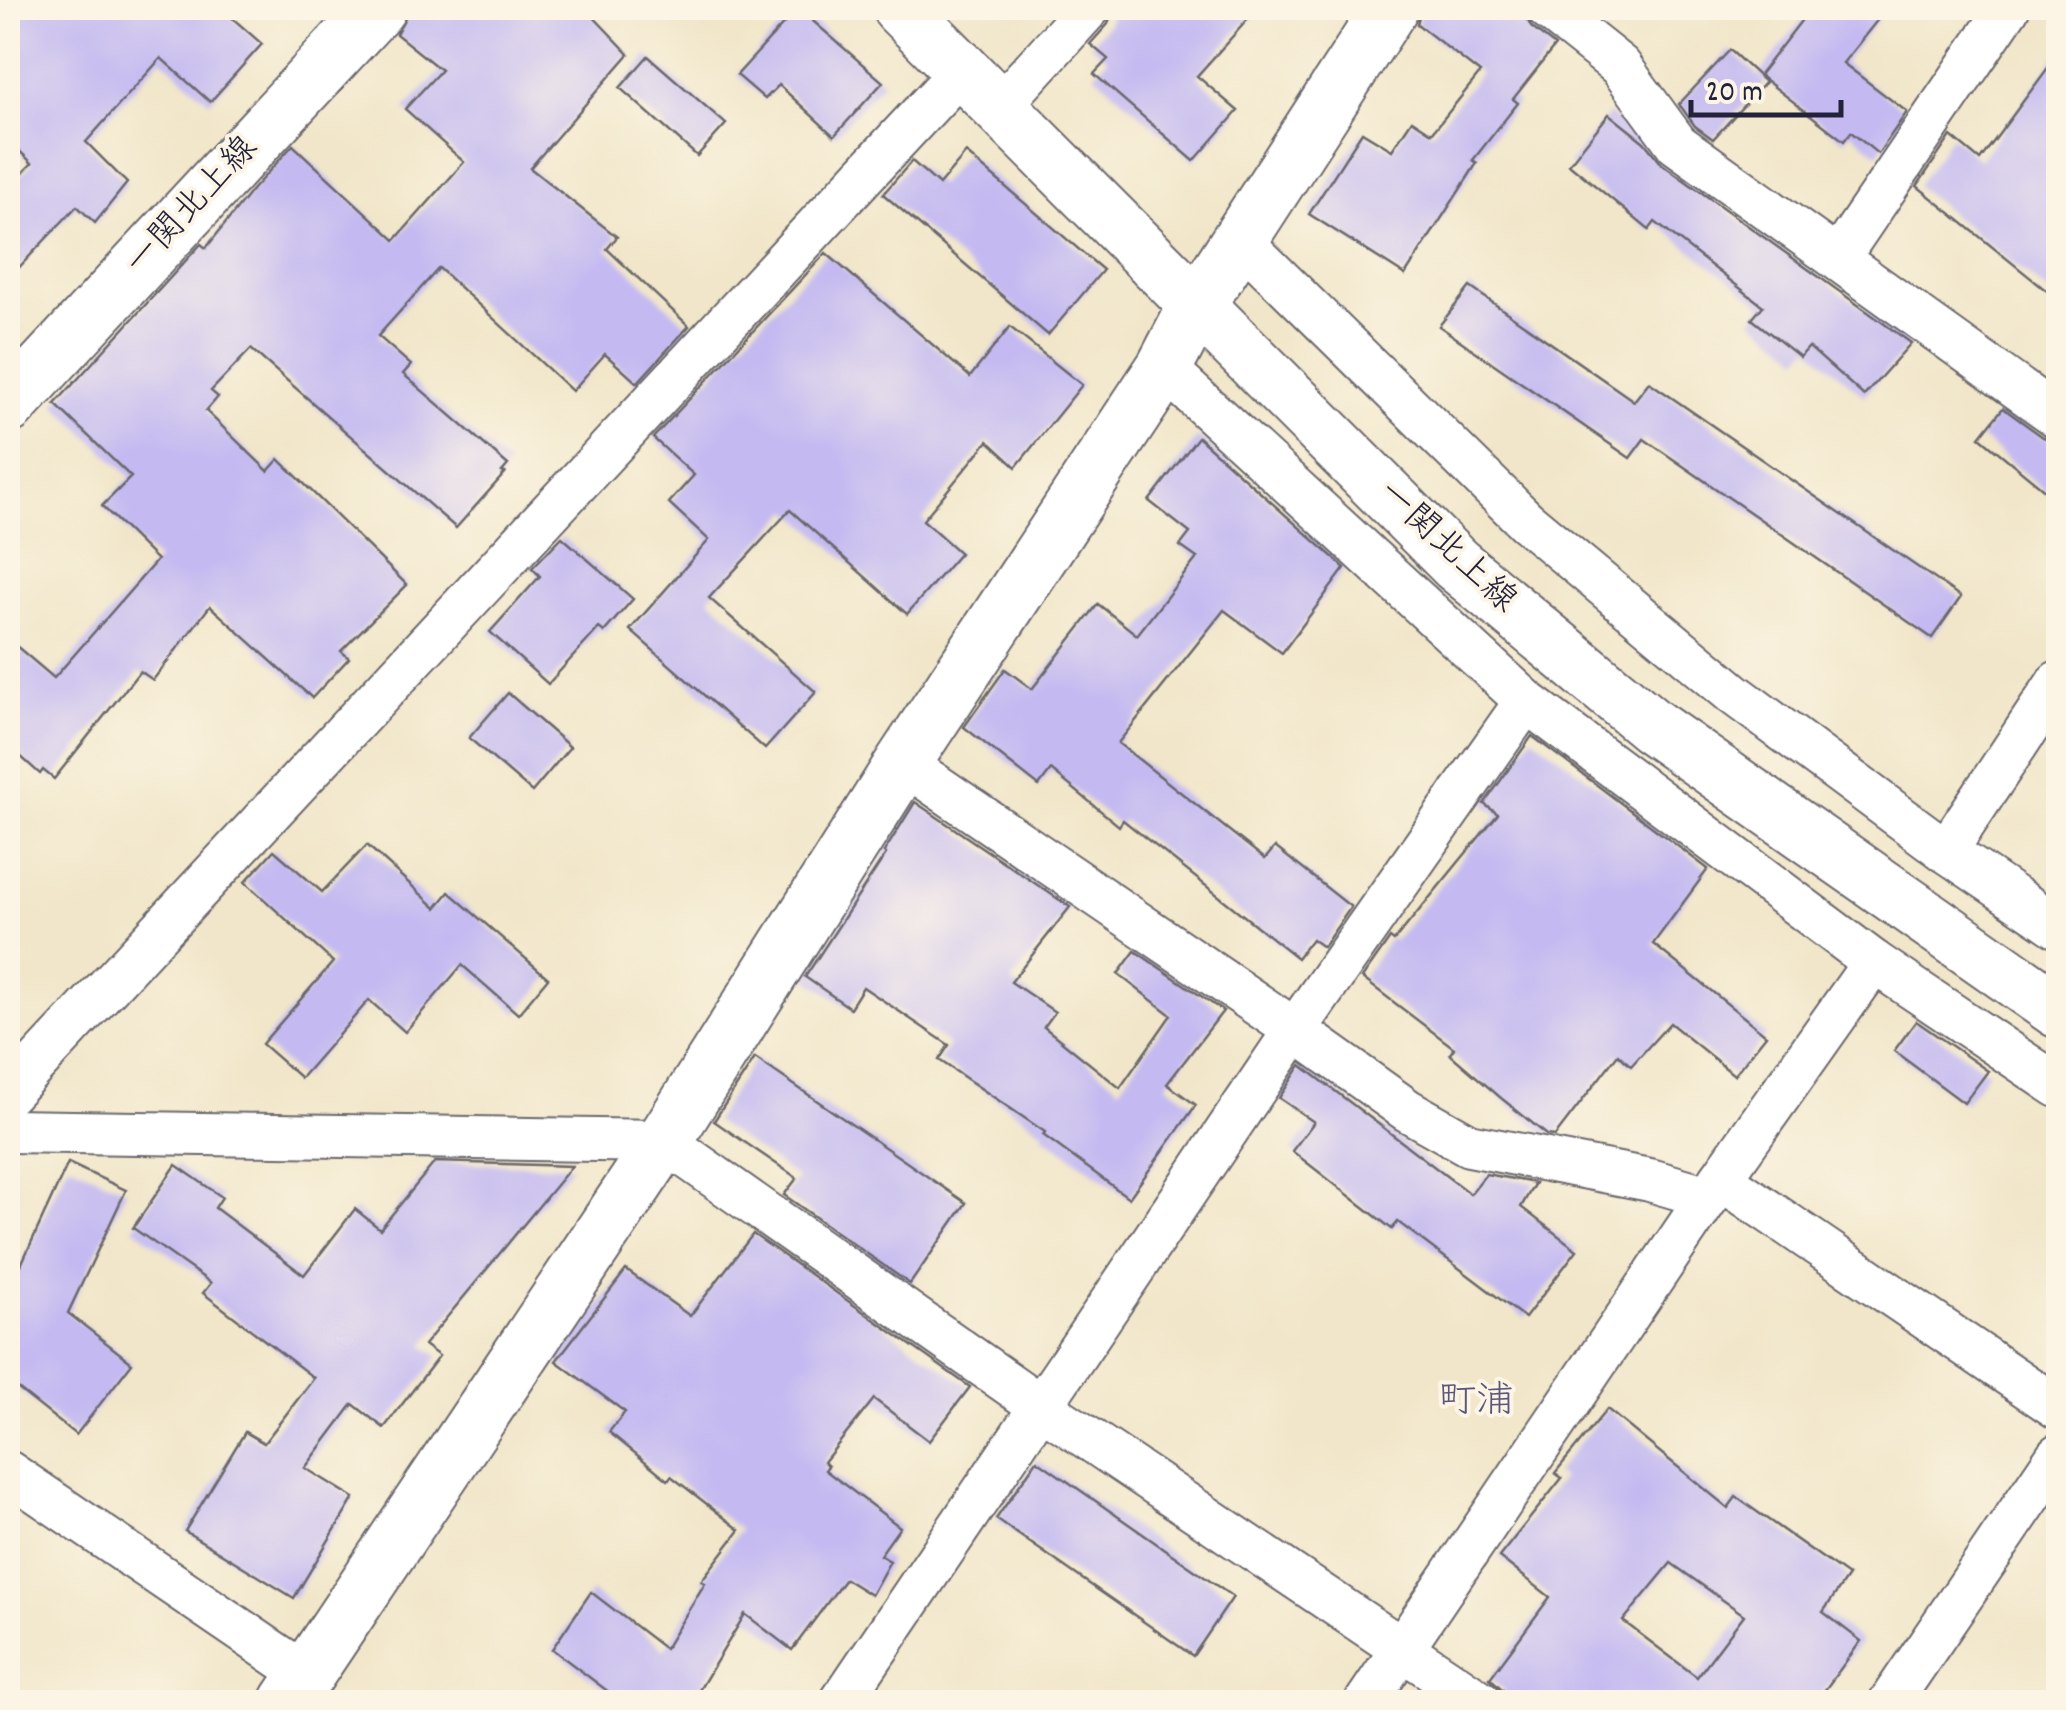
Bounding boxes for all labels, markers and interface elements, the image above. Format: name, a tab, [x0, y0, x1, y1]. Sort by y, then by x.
scale bar	[1691, 55, 1841, 117]
text: 20 m	[1706, 73, 1763, 116]
street label: 一関北上線	[115, 126, 271, 288]
street label: 一関北上線	[1365, 470, 1527, 626]
district label: 町浦	[1438, 1376, 1514, 1431]

